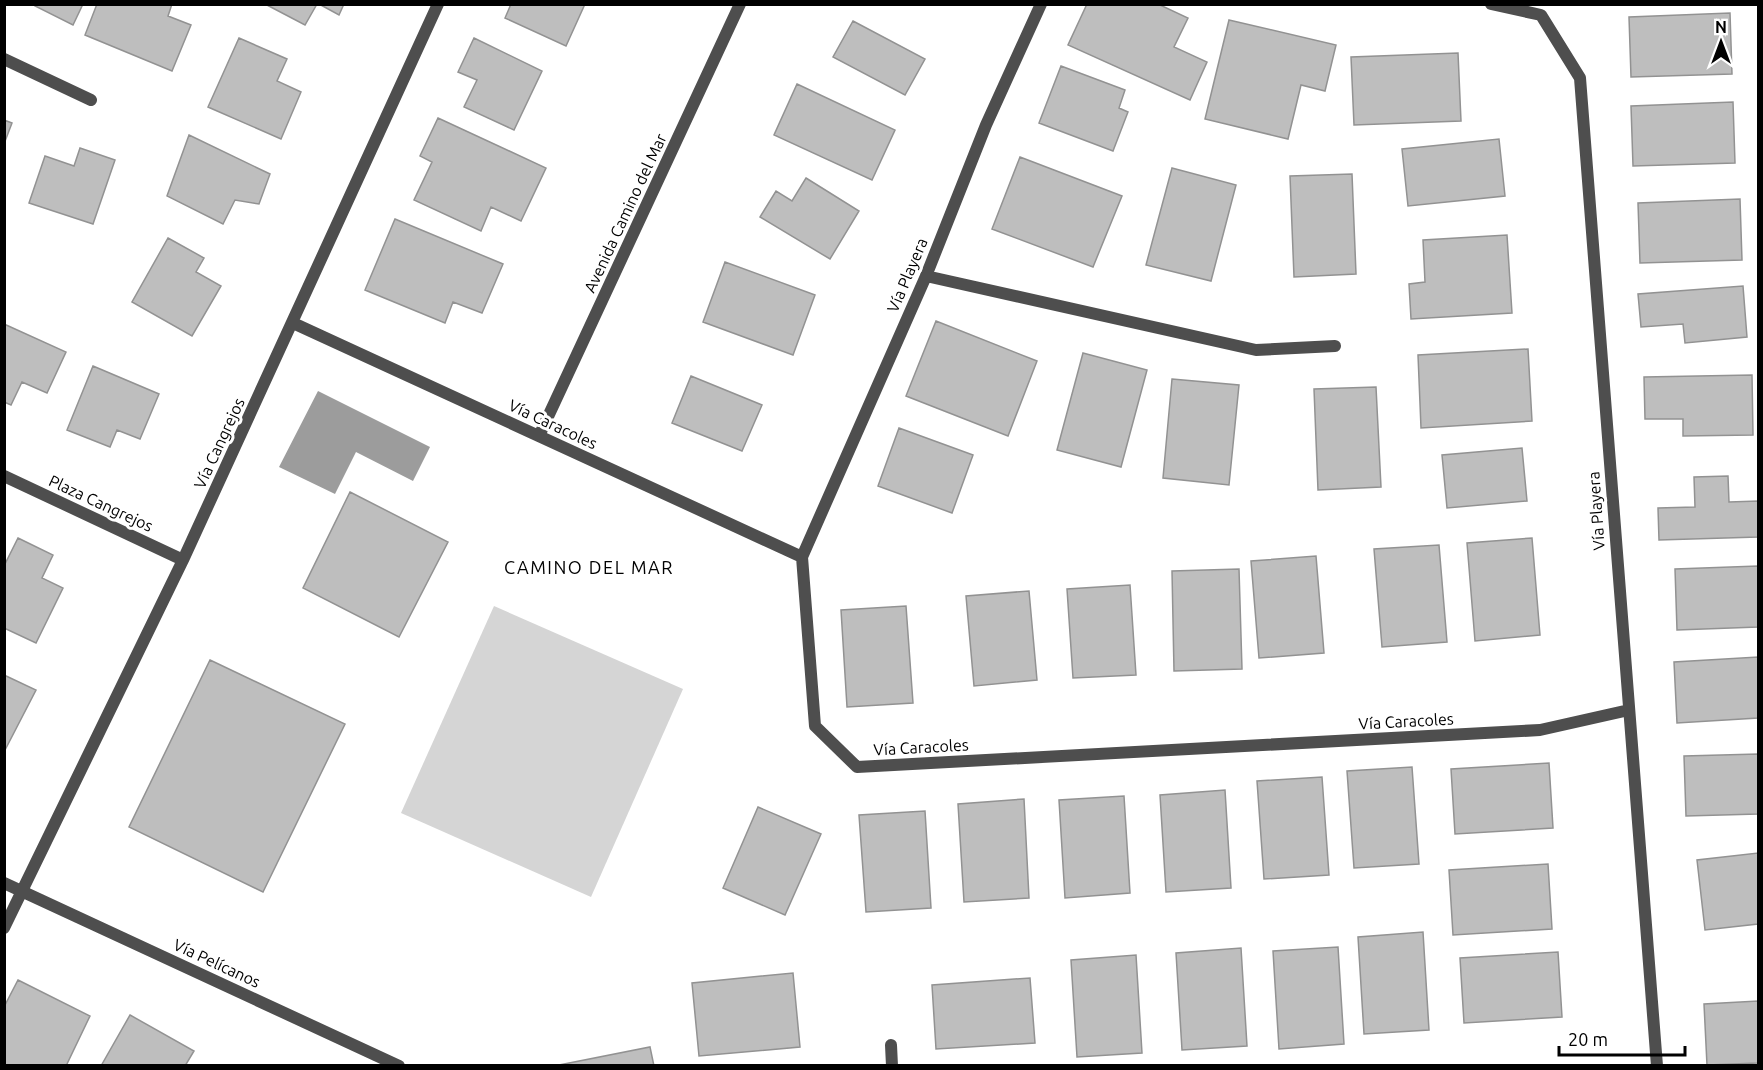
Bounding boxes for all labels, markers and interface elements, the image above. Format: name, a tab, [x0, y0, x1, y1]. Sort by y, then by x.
north arrow	[1691, 12, 1751, 72]
text: N	[1715, 18, 1727, 36]
street label: Avenida Camino del Mar	[580, 131, 670, 295]
street label: Vía Playera	[883, 235, 931, 315]
street label: Vía Cangrejos	[190, 395, 248, 491]
street label: Vía Caracoles	[506, 396, 600, 452]
street label: Plaza Cangrejos	[46, 471, 156, 535]
street label: Vía Playera	[1584, 471, 1608, 551]
district label: CAMINO DEL MAR	[504, 557, 674, 577]
street label: Vía Caracoles	[1358, 710, 1454, 732]
street label: Vía Caracoles	[873, 736, 969, 758]
street label: Vía Pelícanos	[171, 935, 263, 991]
scale bar	[1559, 1019, 1685, 1057]
text: 20 m	[1568, 1029, 1608, 1049]

